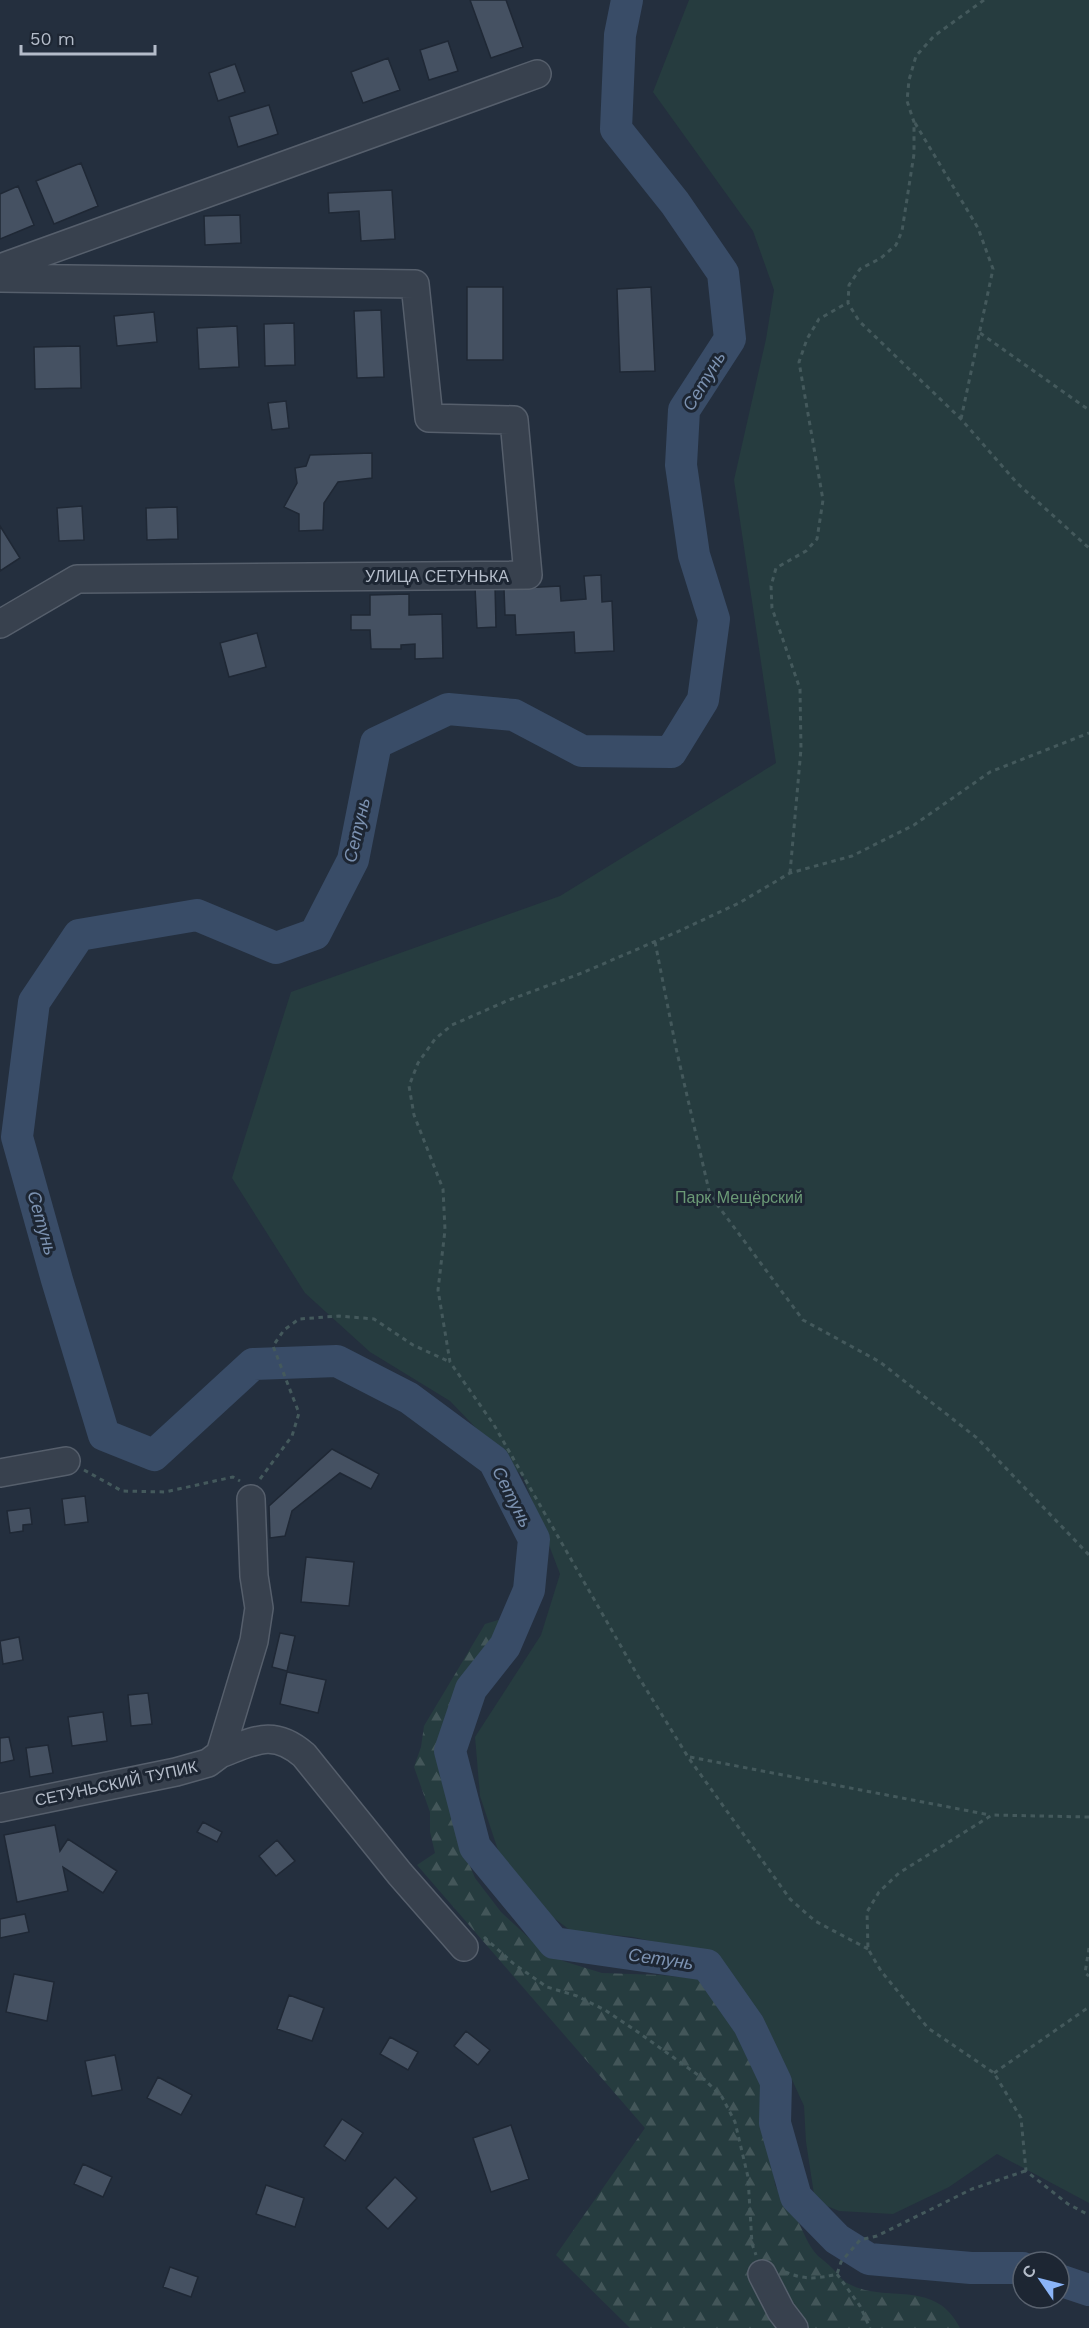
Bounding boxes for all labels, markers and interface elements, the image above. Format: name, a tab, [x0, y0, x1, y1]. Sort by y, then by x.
scale bar	[21, 18, 154, 56]
text: 50 m	[30, 28, 75, 49]
water label: Сетунь	[678, 347, 730, 414]
street label: УЛИЦА СЕТУНЬКА	[365, 567, 509, 586]
water label: Сетунь	[339, 795, 374, 864]
water label: Сетунь	[23, 1188, 62, 1257]
park label: Парк Мещёрский	[675, 1188, 803, 1207]
water label: Сетунь	[488, 1463, 537, 1531]
street label: СЕТУНЬСКИЙ ТУПИК	[33, 1757, 200, 1810]
water label: Сетунь	[627, 1944, 695, 1973]
north arrow	[1011, 2250, 1071, 2310]
text: С	[1018, 2261, 1040, 2282]

